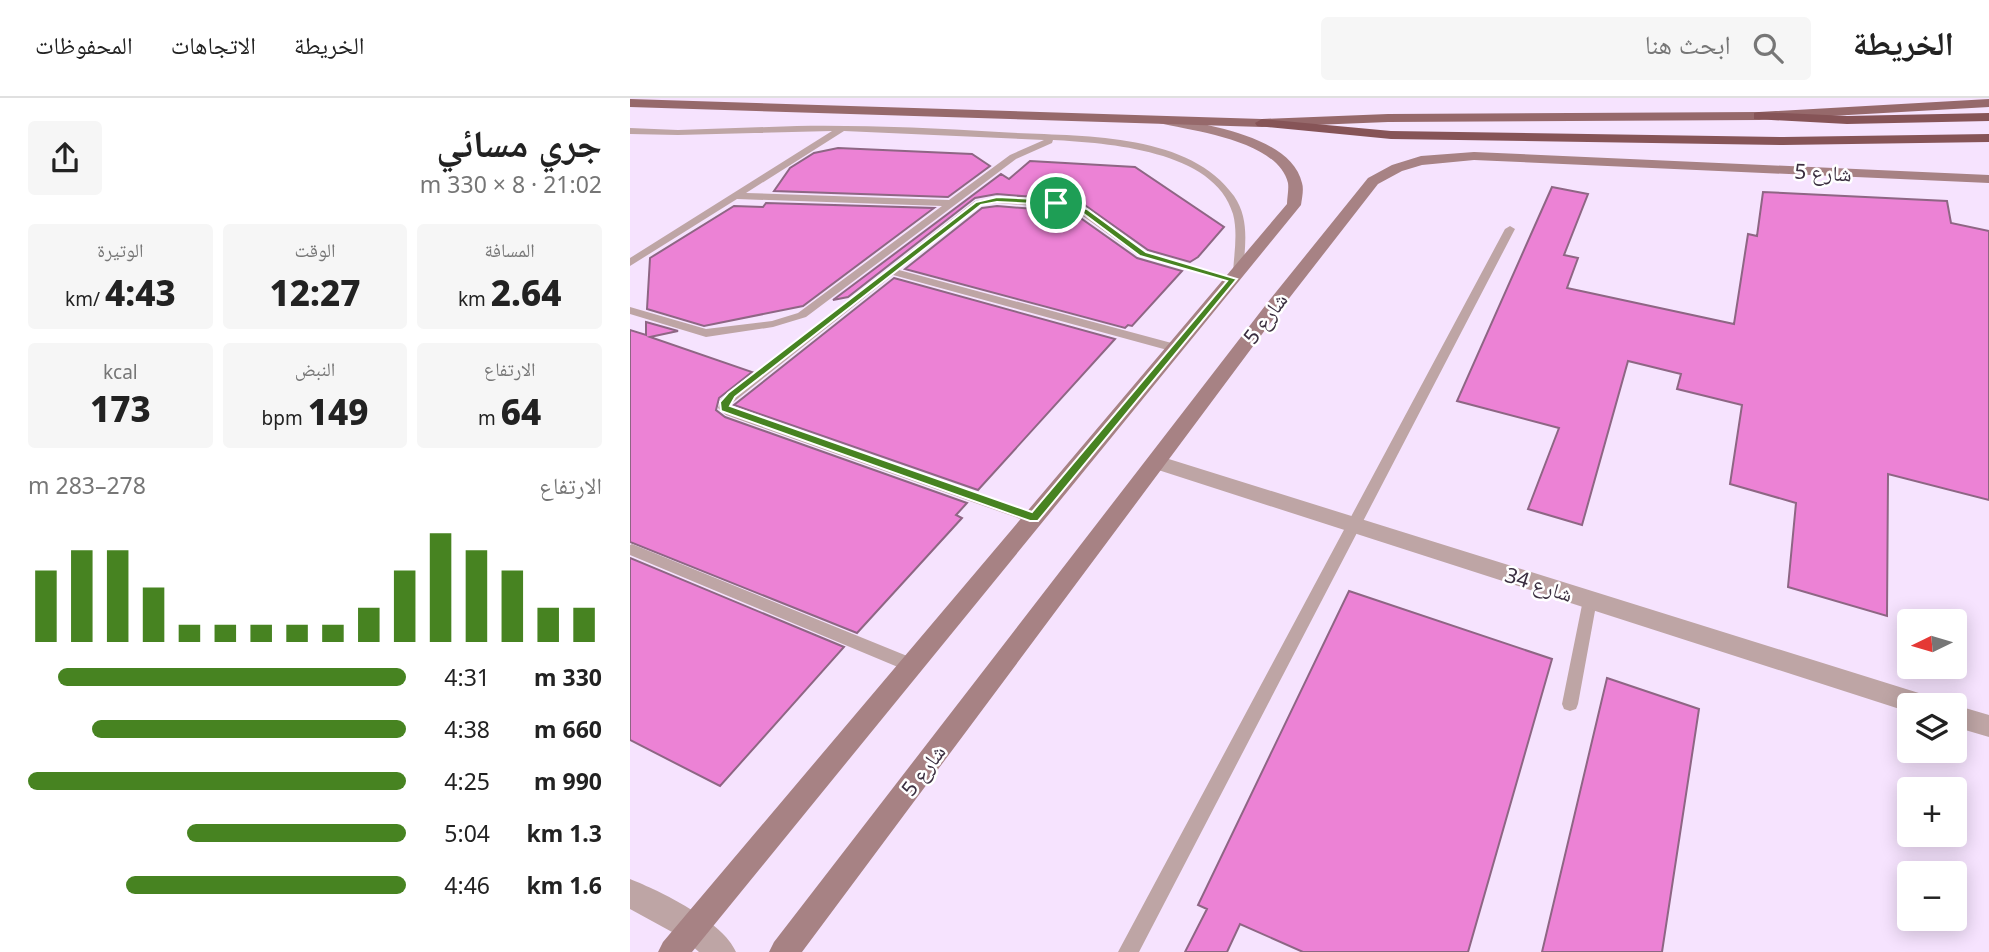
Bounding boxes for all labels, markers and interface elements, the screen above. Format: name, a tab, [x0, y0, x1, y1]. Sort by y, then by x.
search box	[1321, 17, 1811, 80]
text: الخريطة	[1853, 20, 1954, 65]
text: ابحث هنا	[1645, 26, 1731, 62]
text: المحفوظات	[35, 28, 133, 61]
text: الاتجاهات	[171, 28, 256, 61]
text: الخريطة	[294, 28, 365, 61]
icon: search	[1749, 29, 1787, 67]
text: جري مسائي	[436, 116, 602, 168]
button: share	[28, 121, 102, 195]
street label: شارع 5	[1794, 157, 1852, 187]
text: 21:02 · 8 × 330 m	[420, 168, 602, 200]
pin	[1026, 173, 1086, 233]
icon: arrive	[1037, 184, 1075, 222]
text: الوتيرة	[97, 237, 143, 263]
text: الوقت	[295, 237, 335, 263]
text: المسافة	[484, 237, 535, 263]
text: 4:43	[105, 269, 176, 316]
text: 12:27	[270, 269, 360, 316]
text: 2.64	[491, 269, 561, 316]
text: /km	[65, 286, 105, 312]
text: km	[458, 286, 491, 312]
street label: شارع 5	[1237, 287, 1293, 349]
text: النبض	[295, 356, 335, 382]
text: الارتفاع	[484, 356, 536, 382]
text: kcal	[103, 359, 138, 385]
text: 173	[90, 385, 151, 432]
text: 149	[308, 388, 368, 435]
text: 64	[501, 388, 541, 435]
text: bpm	[262, 405, 308, 431]
text: m	[478, 405, 501, 431]
text: 278–283 m	[28, 469, 146, 501]
text: الارتفاع	[539, 469, 602, 501]
street label: شارع 34	[1502, 560, 1576, 608]
north arrow	[1897, 609, 1967, 679]
map controls	[1897, 609, 1967, 931]
text: 4:31	[444, 661, 490, 693]
text: 330 m	[534, 661, 602, 693]
button: layers	[1897, 693, 1967, 763]
text: 4:38	[444, 713, 490, 745]
text: 660 m	[534, 713, 602, 745]
street label: شارع 5	[895, 739, 951, 801]
text: 4:25	[444, 765, 490, 797]
text: 990 m	[534, 765, 602, 797]
button: +	[1897, 777, 1967, 847]
text: 5:04	[444, 817, 490, 849]
text: 1.3 km	[527, 817, 602, 849]
button: −	[1897, 861, 1967, 931]
text: 4:46	[444, 869, 490, 901]
text: 1.6 km	[527, 869, 602, 901]

